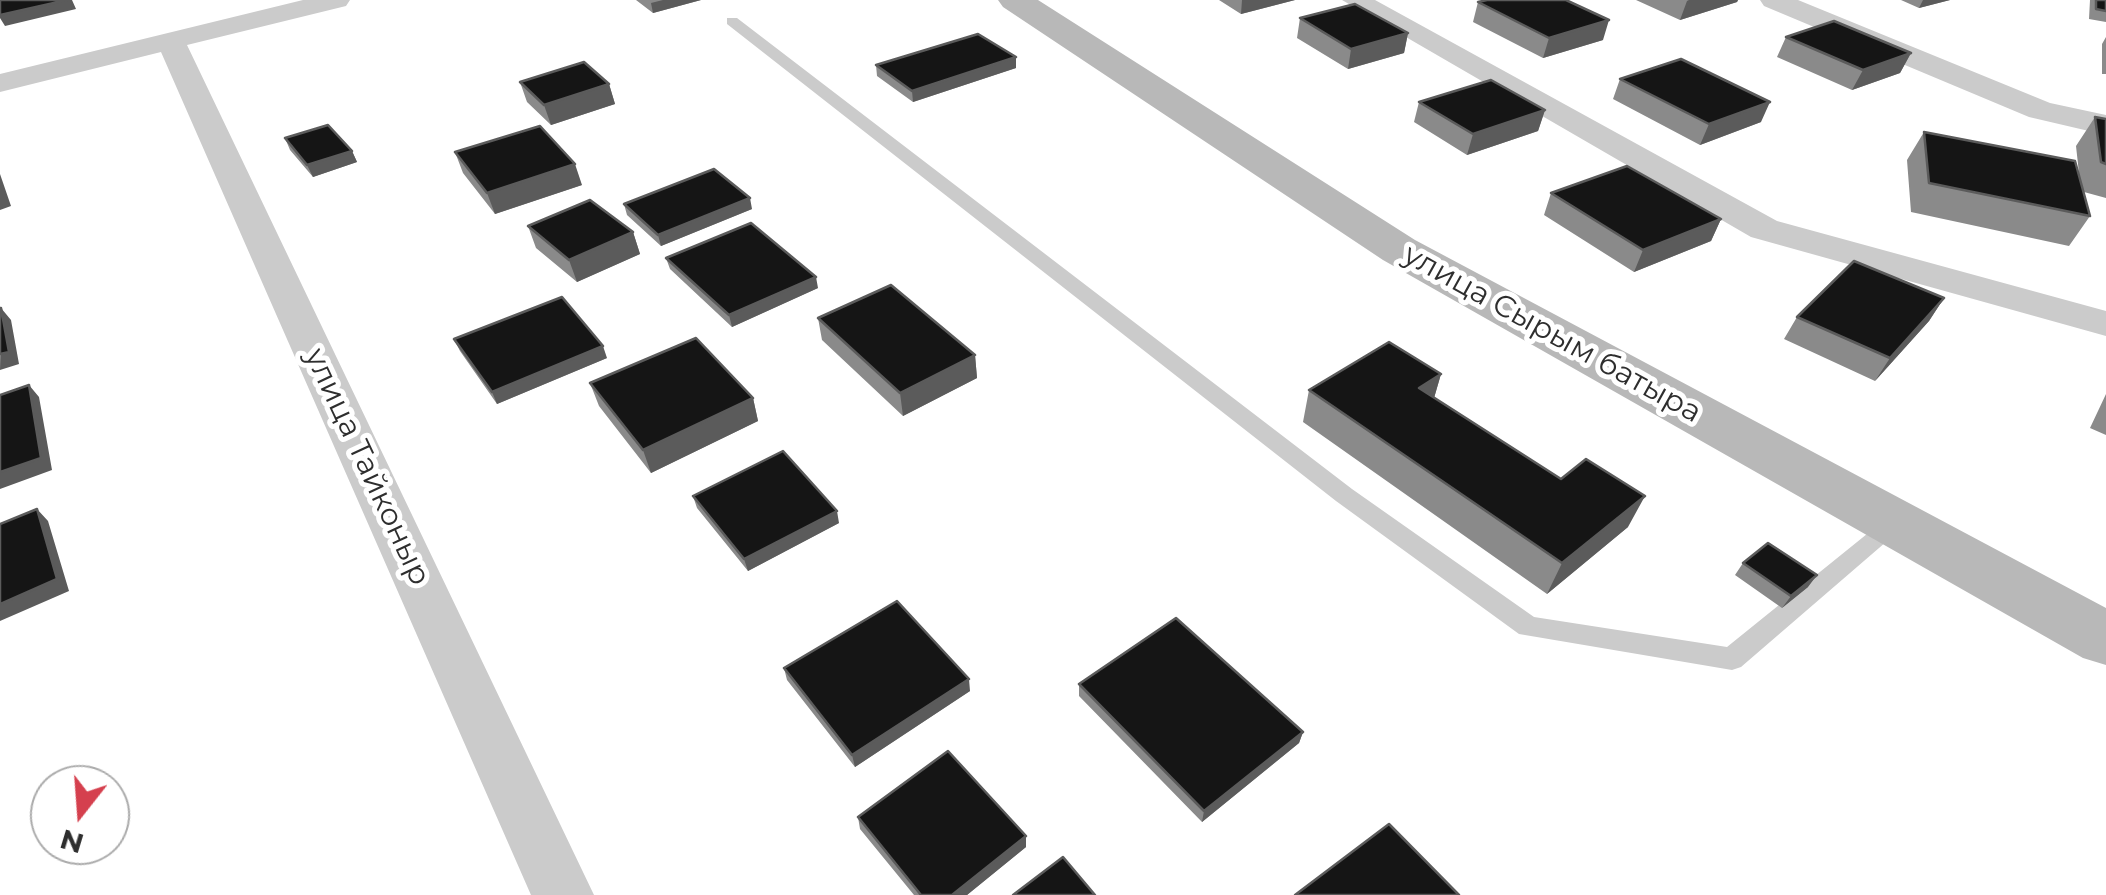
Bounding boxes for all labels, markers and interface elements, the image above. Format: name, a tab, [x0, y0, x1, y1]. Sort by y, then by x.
street label: улица Сырым батыра	[1397, 237, 1707, 431]
street label: улица Тайконыр	[296, 343, 438, 591]
north arrow	[30, 765, 130, 865]
text: N	[56, 822, 88, 861]

